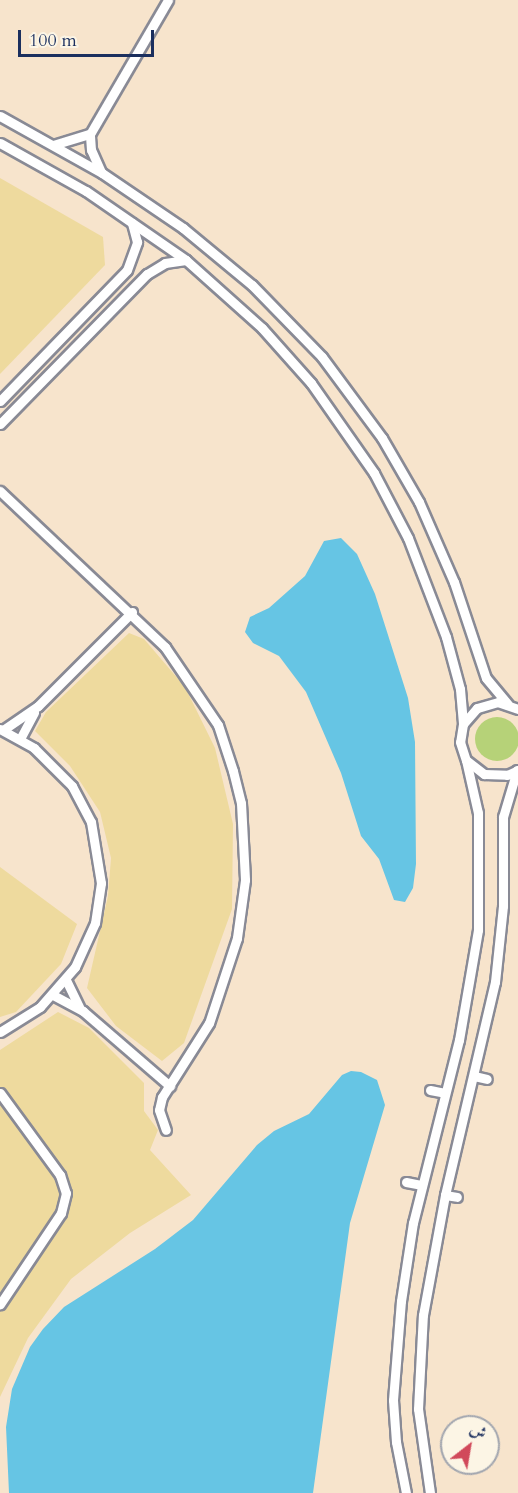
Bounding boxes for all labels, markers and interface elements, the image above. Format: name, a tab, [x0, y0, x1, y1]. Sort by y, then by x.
scale bar	[21, 18, 158, 56]
text: 100 m	[29, 28, 77, 53]
north arrow	[440, 1415, 500, 1475]
text: ش	[466, 1418, 491, 1445]

